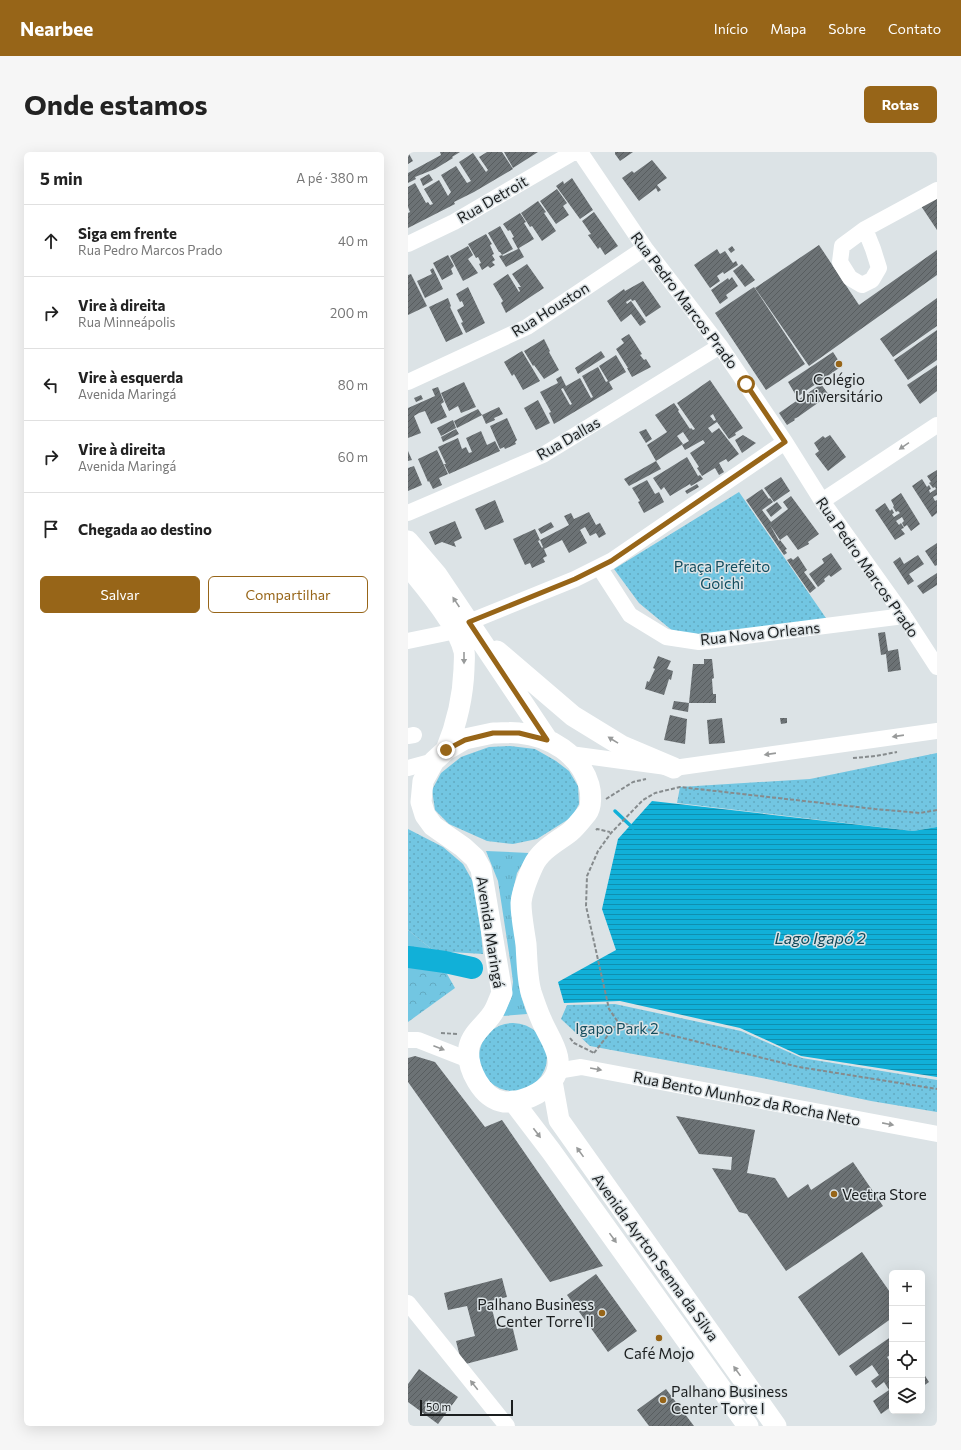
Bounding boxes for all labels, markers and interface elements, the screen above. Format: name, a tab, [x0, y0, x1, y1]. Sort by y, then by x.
text: Nearbee	[20, 17, 93, 40]
text: Início	[714, 20, 748, 37]
text: Mapa	[770, 20, 806, 37]
text: Sobre	[828, 20, 866, 37]
text: Contato	[888, 20, 941, 37]
button: Rotas	[864, 86, 937, 123]
text: Onde estamos	[24, 87, 208, 121]
text: 5 min	[40, 168, 83, 189]
text: A pé · 380 m	[296, 170, 368, 186]
street label: Rua Detroit	[453, 172, 531, 226]
text: Siga em frente	[78, 224, 177, 242]
street label: Rua Pedro Marcos Prado	[628, 228, 742, 372]
icon: ahead	[40, 230, 62, 252]
text: 40 m	[338, 233, 368, 249]
text: Rua Pedro Marcos Prado	[78, 242, 223, 258]
street label: Rua Houston	[508, 278, 592, 340]
text: Vire à direita	[78, 296, 166, 314]
icon: right	[40, 302, 62, 324]
text: 200 m	[330, 305, 368, 321]
text: Rua Minneápolis	[78, 314, 176, 330]
marker: Colégio Universitário	[834, 359, 844, 369]
text: Vire à esquerda	[78, 368, 183, 386]
place label: Colégio Universitário	[795, 370, 883, 405]
icon: left	[40, 374, 62, 396]
route start	[737, 375, 755, 393]
text: 80 m	[338, 377, 368, 393]
text: Avenida Maringá	[78, 386, 176, 402]
street label: Rua Dallas	[533, 413, 603, 463]
text: Vire à direita	[78, 440, 166, 458]
one-way arrow	[899, 442, 910, 450]
icon: right	[40, 446, 62, 468]
text: 60 m	[338, 449, 368, 465]
text: Avenida Maringá	[78, 458, 176, 474]
street label: Rua Pedro Marcos Prado	[813, 494, 923, 641]
icon: arrive	[40, 518, 62, 540]
text: Chegada ao destino	[78, 520, 212, 538]
park label: Praça Prefeito Goichi	[674, 557, 770, 592]
button: Salvar	[40, 576, 200, 613]
button: Compartilhar	[208, 576, 368, 613]
one-way arrow	[452, 597, 459, 608]
street label: Rua Nova Orleans	[699, 618, 821, 648]
one-way arrow	[461, 652, 467, 665]
one-way arrow	[892, 733, 904, 739]
one-way arrow	[607, 737, 619, 744]
route end	[437, 741, 455, 759]
one-way arrow	[764, 751, 776, 757]
street label: Avenida Maringá	[473, 875, 509, 989]
water label: Lago Igapó 2	[774, 928, 866, 947]
park label: Igapo Park 2	[575, 1019, 659, 1037]
one-way arrow	[434, 1045, 446, 1051]
one-way arrow	[589, 1067, 602, 1073]
street label: Rua Bento Munhoz da Rocha Neto	[632, 1067, 862, 1129]
one-way arrow	[882, 1122, 895, 1128]
one-way arrow	[532, 1127, 541, 1138]
one-way arrow	[576, 1146, 584, 1157]
street label: Avenida Ayrton Senna da Silva	[589, 1170, 723, 1344]
place label: Vectra Store	[842, 1185, 927, 1203]
marker: Vectra Store	[829, 1189, 839, 1199]
one-way arrow	[609, 1233, 617, 1243]
map controls	[889, 1270, 925, 1414]
button: +	[889, 1270, 925, 1306]
place label: Palhano Business Center Torre II	[477, 1295, 594, 1330]
button: −	[889, 1306, 925, 1342]
marker: Palhano Business Center Torre II	[597, 1308, 607, 1318]
marker: Café Mojo	[654, 1333, 664, 1343]
button: locate	[889, 1342, 925, 1378]
place label: Café Mojo	[624, 1344, 694, 1362]
one-way arrow	[733, 1366, 741, 1377]
button: layers	[889, 1378, 925, 1414]
one-way arrow	[470, 1379, 478, 1390]
place label: Palhano Business Center Torre I	[671, 1382, 788, 1417]
marker: Palhano Business Center Torre I	[658, 1395, 668, 1405]
scale bar	[420, 1398, 513, 1417]
text: 50 m	[426, 1400, 451, 1413]

